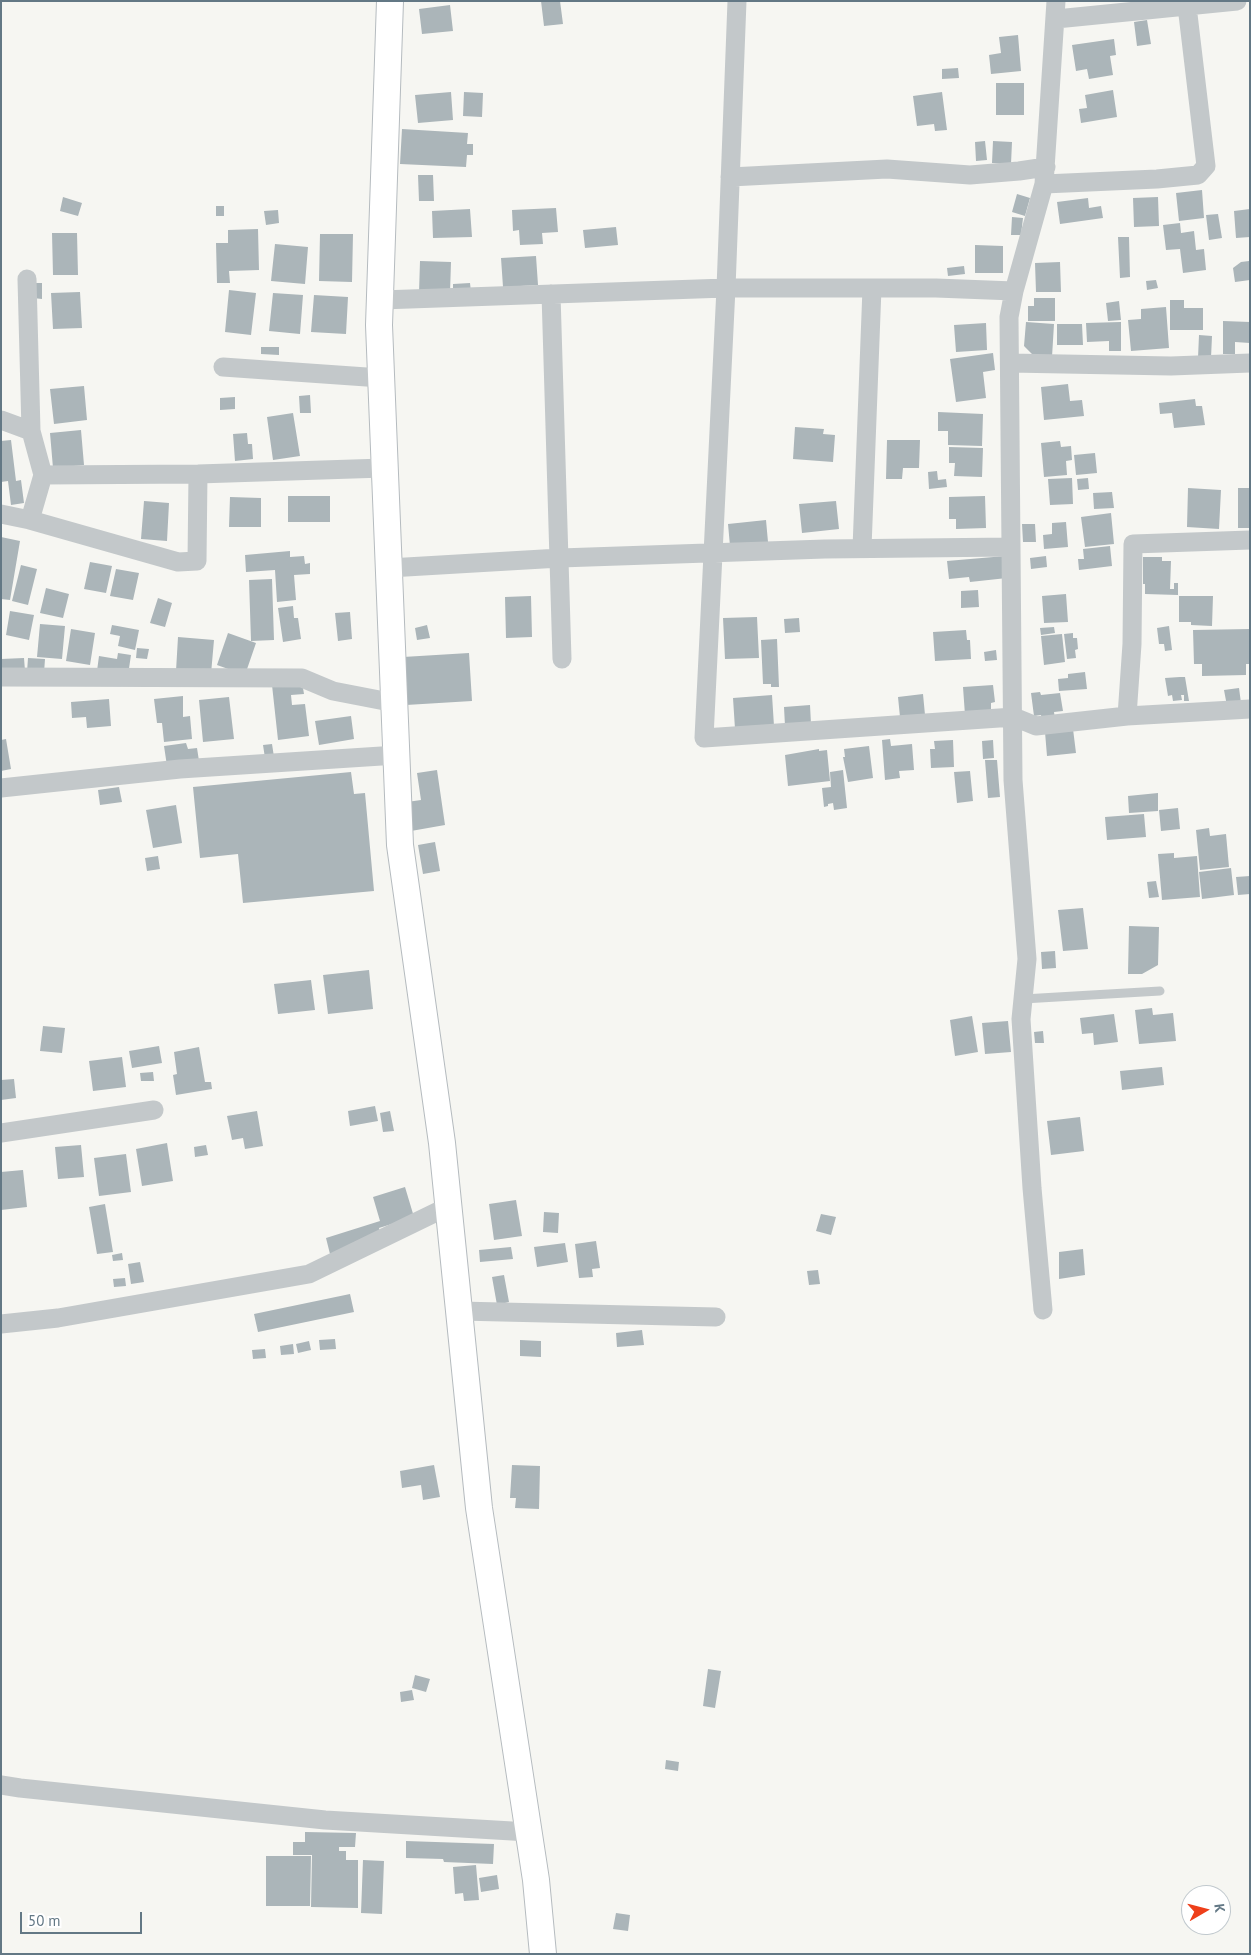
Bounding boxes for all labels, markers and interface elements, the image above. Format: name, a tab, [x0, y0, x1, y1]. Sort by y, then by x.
north arrow	[1181, 1885, 1231, 1935]
scale bar	[22, 1902, 145, 1934]
text: K	[1210, 1902, 1229, 1914]
text: 50 m	[28, 1911, 61, 1930]

